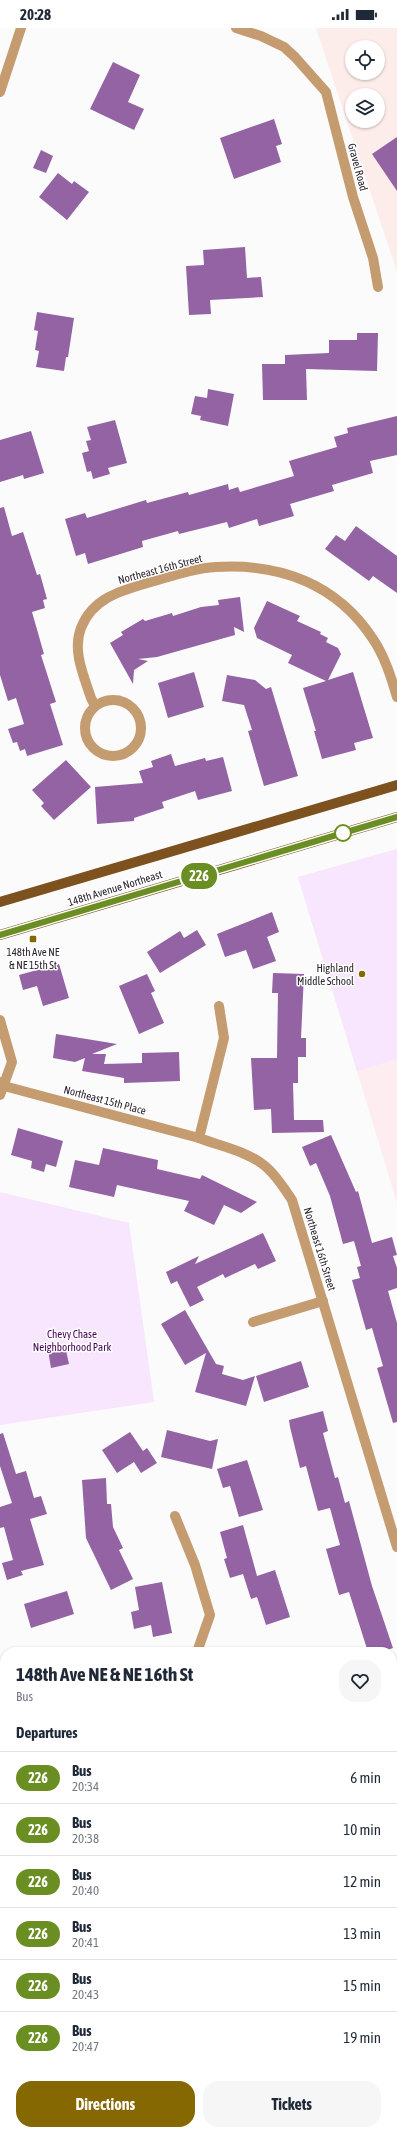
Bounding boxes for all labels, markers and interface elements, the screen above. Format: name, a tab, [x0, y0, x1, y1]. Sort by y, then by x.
text: 20:28	[20, 6, 51, 23]
map controls	[345, 40, 385, 128]
button: locate	[345, 40, 385, 80]
button: layers	[345, 88, 385, 128]
street label: Gravel Road	[346, 142, 370, 192]
street label: Northeast 16th Street	[117, 552, 203, 586]
unlabelled marker	[334, 824, 352, 842]
line badge: 226	[176, 863, 222, 889]
street label: 148th Avenue Northeast	[66, 868, 164, 908]
text: 226	[189, 868, 209, 884]
marker: 148th Ave NE & NE 15th St	[28, 934, 38, 944]
place label: 148th Ave NE & NE 15th St	[6, 946, 60, 971]
place label: Highland Middle School	[297, 962, 354, 987]
marker: Highland Middle School	[357, 969, 367, 979]
street label: Northeast 15th Place	[62, 1083, 148, 1117]
street label: Northeast 16th Street	[302, 1206, 338, 1292]
park label: Chevy Chase Neighborhood Park	[33, 1328, 111, 1353]
button: heart	[339, 1660, 381, 1702]
text: 148th Ave NE & NE 16th St	[16, 1663, 193, 1685]
text: Bus	[16, 1689, 33, 1704]
text: Departures	[16, 1724, 78, 1741]
text: Bus	[72, 1762, 92, 1779]
text: 6 min	[350, 1769, 381, 1786]
text: 226	[28, 1770, 48, 1786]
text: 20:34	[72, 1779, 99, 1794]
text: Bus	[72, 1814, 92, 1831]
text: 10 min	[343, 1821, 381, 1838]
text: 226	[28, 1822, 48, 1838]
text: 20:38	[72, 1831, 99, 1846]
text: Bus	[72, 1866, 92, 1883]
text: 12 min	[343, 1873, 381, 1890]
text: 226	[28, 1874, 48, 1890]
text: 20:40	[72, 1883, 99, 1898]
text: Bus	[72, 1918, 92, 1935]
text: 13 min	[343, 1925, 381, 1942]
text: 226	[28, 1926, 48, 1942]
text: 20:41	[72, 1935, 99, 1950]
text: Bus	[72, 1970, 92, 1987]
text: 15 min	[343, 1977, 381, 1994]
text: 226	[28, 1978, 48, 1994]
text: 20:43	[72, 1987, 99, 2002]
text: Bus	[72, 2022, 92, 2039]
text: 19 min	[343, 2029, 381, 2046]
text: 226	[28, 2030, 48, 2046]
text: 20:47	[72, 2039, 99, 2054]
button: Directions	[16, 2081, 195, 2127]
button: Tickets	[203, 2081, 381, 2127]

